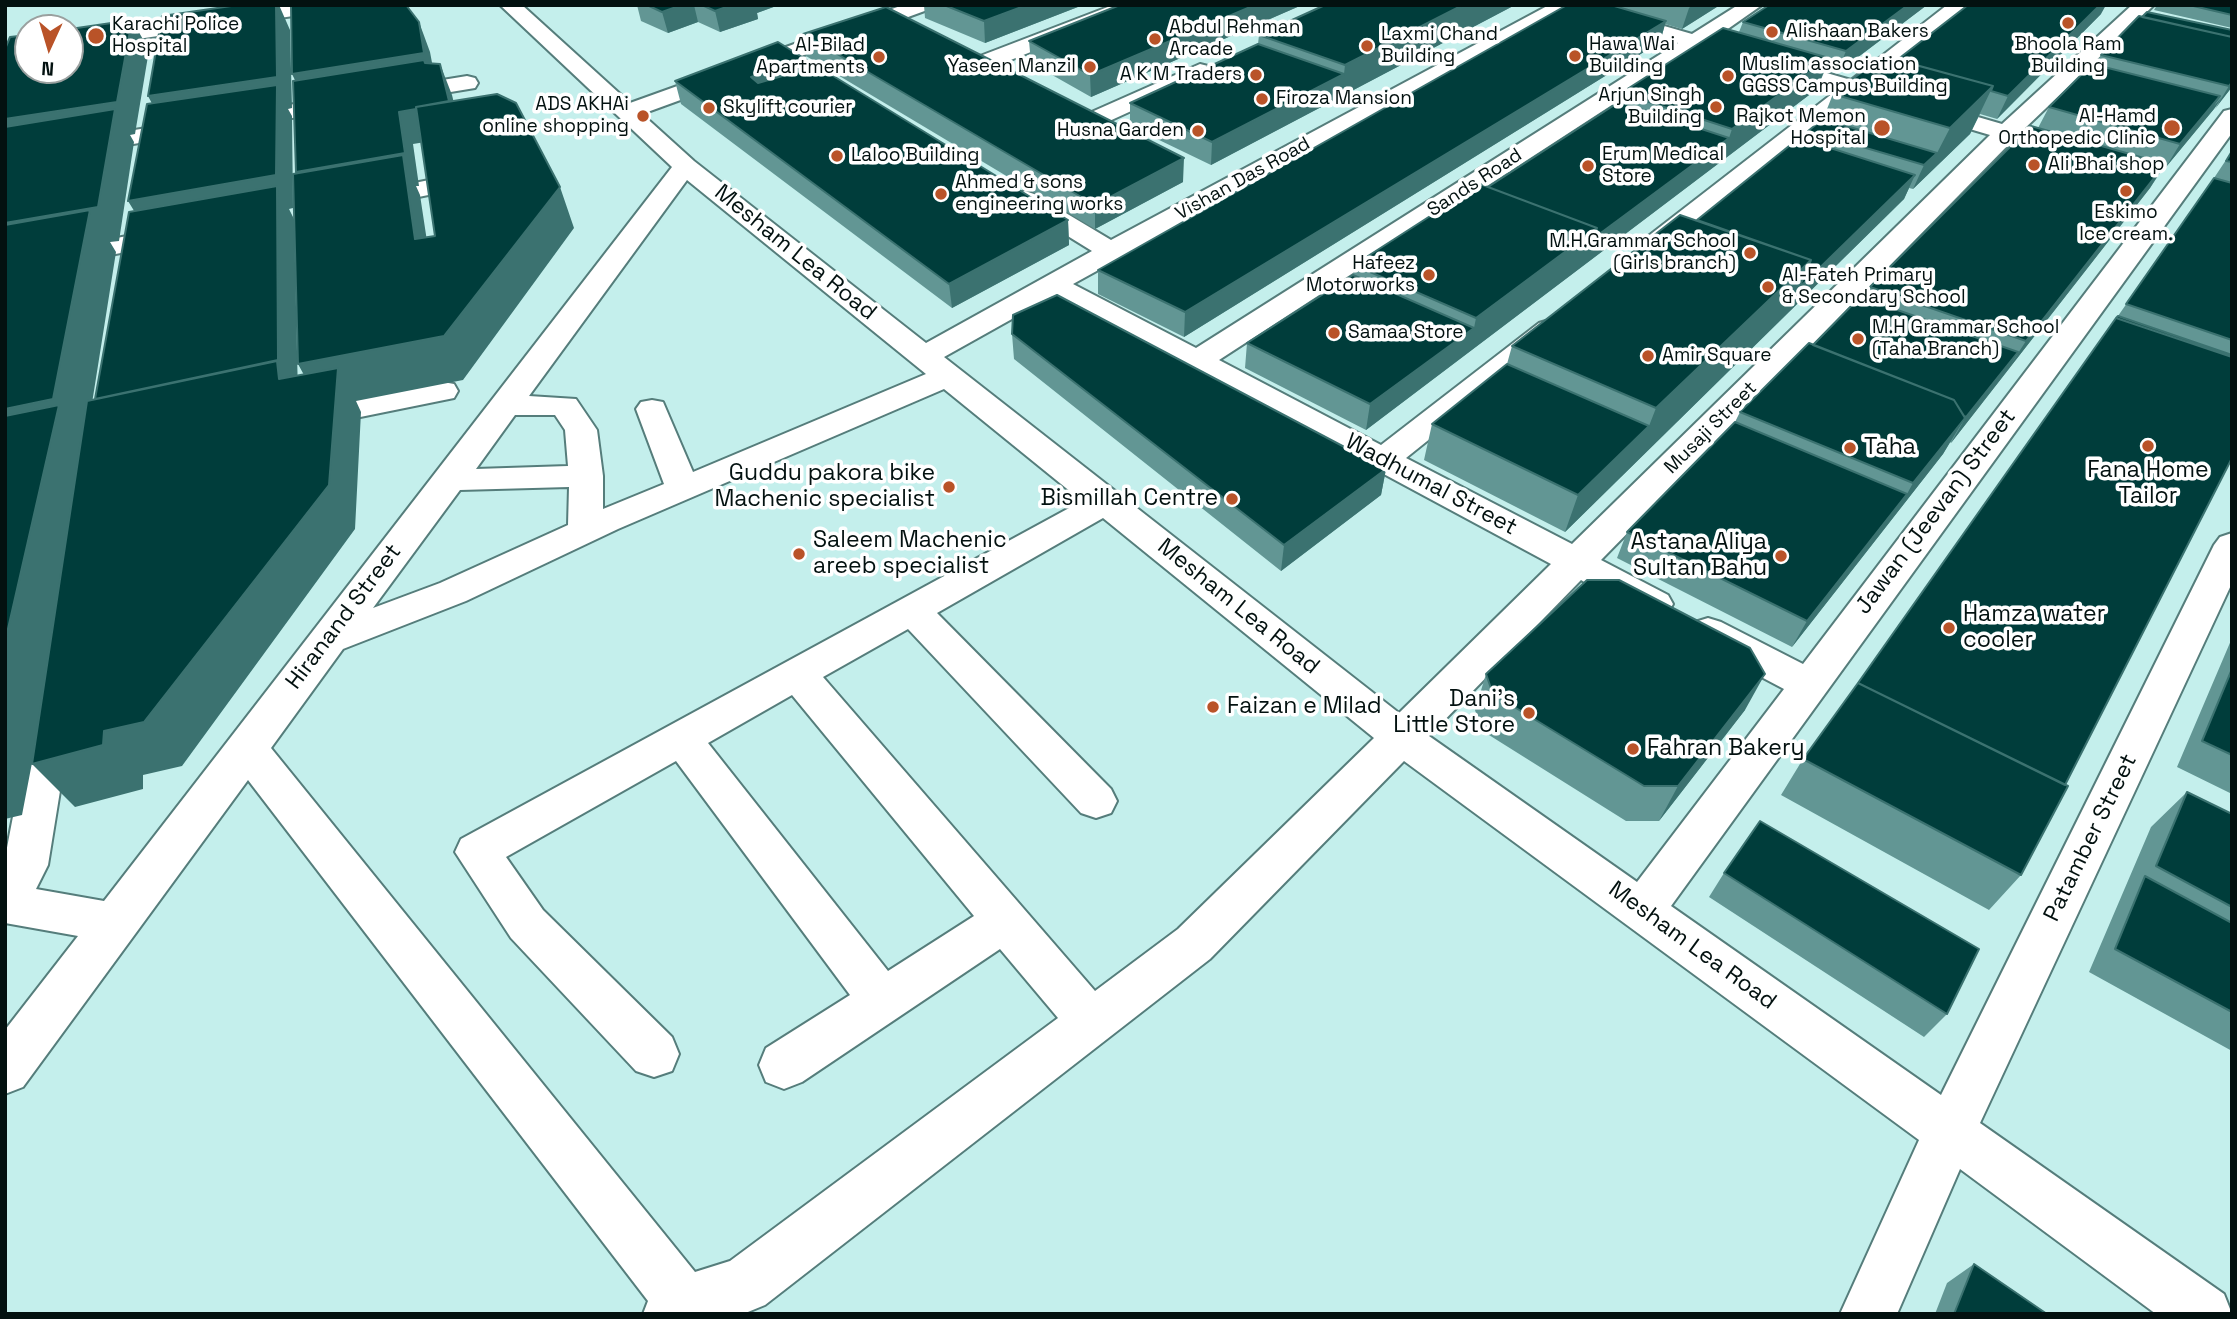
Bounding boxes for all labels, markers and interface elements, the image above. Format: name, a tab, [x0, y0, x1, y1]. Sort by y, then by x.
north arrow	[14, 14, 84, 84]
place label: Karachi Police Hospital	[112, 14, 239, 58]
marker: Bhoola Ram Building	[2060, 15, 2076, 31]
place label: Abdul Rehman Arcade	[1169, 17, 1300, 61]
place label: Alishaan Bakers	[1786, 21, 1929, 43]
place label: Laxmi Chand Building	[1381, 24, 1498, 68]
marker: Alishaan Bakers	[1764, 24, 1780, 40]
marker: Karachi Police Hospital	[86, 26, 106, 46]
marker: Abdul Rehman Arcade	[1147, 31, 1163, 47]
place label: Hawa Wai Building	[1589, 34, 1675, 78]
place label: Bhoola Ram Building	[2014, 34, 2122, 78]
place label: Al-Bilad Apartments	[756, 35, 865, 79]
marker: Laxmi Chand Building	[1359, 38, 1375, 54]
marker: Hawa Wai Building	[1567, 48, 1583, 64]
marker: Al-Bilad Apartments	[871, 49, 887, 65]
place label: Muslim association GGSS Campus Building	[1742, 54, 1948, 98]
text: N	[40, 56, 55, 81]
place label: Yaseen Manzil	[948, 56, 1076, 78]
marker: Yaseen Manzil	[1082, 59, 1098, 75]
place label: A K M Traders	[1120, 64, 1242, 86]
marker: A K M Traders	[1248, 67, 1264, 83]
marker: Muslim association GGSS Campus Building	[1720, 68, 1736, 84]
place label: Arjun Singh Building	[1598, 85, 1702, 129]
place label: Firoza Mansion	[1276, 88, 1412, 110]
marker: Firoza Mansion	[1254, 91, 1270, 107]
place label: ADS AKHAi online shopping	[482, 94, 629, 138]
place label: Skylift courier	[723, 97, 852, 119]
marker: Arjun Singh Building	[1708, 99, 1724, 115]
marker: Skylift courier	[701, 100, 717, 116]
place label: Rajkot Memon Hospital	[1736, 106, 1866, 150]
place label: Al-Hamd Orthopedic Clinic	[1998, 106, 2156, 150]
marker: ADS AKHAi online shopping	[635, 108, 651, 124]
marker: Rajkot Memon Hospital	[1872, 118, 1892, 138]
marker: Al-Hamd Orthopedic Clinic	[2162, 118, 2182, 138]
place label: Husna Garden	[1057, 120, 1184, 142]
marker: Husna Garden	[1190, 123, 1206, 139]
street label: Vishan Das Road	[1172, 133, 1314, 225]
street label: Sands Road	[1424, 144, 1526, 222]
place label: Erum Medical Store	[1602, 144, 1724, 188]
place label: Laloo Building	[851, 145, 980, 167]
marker: Laloo Building	[829, 148, 845, 164]
place label: Ali Bhai shop	[2048, 154, 2164, 176]
marker: Ali Bhai shop	[2026, 157, 2042, 173]
marker: Erum Medical Store	[1580, 158, 1596, 174]
place label: Ahmed & sons engineering works	[955, 172, 1123, 216]
street label: Mesham Lea Road	[708, 179, 882, 327]
marker: Eskimo Ice cream.	[2118, 183, 2134, 199]
marker: Ahmed & sons engineering works	[933, 186, 949, 202]
place label: Eskimo Ice cream.	[2079, 202, 2173, 246]
place label: M.H.Grammar School (Girls branch)	[1549, 231, 1736, 275]
marker: M.H.Grammar School (Girls branch)	[1742, 245, 1758, 261]
place label: Hafeez Motorworks	[1306, 253, 1415, 297]
place label: Al-Fateh Primary & Secondary School	[1782, 265, 1966, 309]
marker: Hafeez Motorworks	[1421, 267, 1437, 283]
marker: Al-Fateh Primary & Secondary School	[1760, 279, 1776, 295]
place label: M.H Grammar School (Taha Branch)	[1872, 317, 2059, 361]
place label: Samaa Store	[1348, 322, 1464, 344]
marker: Samaa Store	[1326, 325, 1342, 341]
marker: M.H Grammar School (Taha Branch)	[1850, 331, 1866, 347]
place label: Amir Square	[1662, 345, 1772, 367]
marker: Amir Square	[1640, 348, 1656, 364]
street label: Musaji Street	[1660, 377, 1762, 479]
street label: Jawan (Jeevan) Street	[1850, 404, 2022, 620]
street label: Wadhumal Street	[1340, 428, 1522, 542]
place label: Taha	[1864, 434, 1916, 462]
marker: Fana Home Tailor	[2140, 438, 2156, 454]
marker: Taha	[1842, 440, 1858, 456]
place label: Fana Home Tailor	[2087, 457, 2209, 511]
place label: Guddu pakora bike Machenic specialist	[714, 460, 935, 514]
marker: Guddu pakora bike Machenic specialist	[941, 479, 957, 495]
place label: Bismillah Centre	[1041, 485, 1218, 513]
marker: Bismillah Centre	[1224, 491, 1240, 507]
place label: Saleem Machenic areeb specialist	[813, 527, 1007, 581]
place label: Astana Aliya Sultan Bahu	[1631, 529, 1767, 583]
street label: Mesham Lea Road	[1151, 533, 1325, 681]
street label: Hiranand Street	[280, 539, 408, 695]
marker: Saleem Machenic areeb specialist	[791, 546, 807, 562]
marker: Astana Aliya Sultan Bahu	[1773, 548, 1789, 564]
place label: Hamza water cooler	[1963, 601, 2105, 655]
marker: Hamza water cooler	[1941, 620, 1957, 636]
place label: Dani's Little Store	[1393, 686, 1515, 740]
place label: Faizan e Milad	[1227, 693, 1382, 721]
marker: Faizan e Milad	[1205, 699, 1221, 715]
marker: Dani's Little Store	[1521, 705, 1537, 721]
place label: Fahran Bakery	[1647, 735, 1805, 763]
marker: Fahran Bakery	[1625, 741, 1641, 757]
street label: Patamber Street	[2039, 750, 2143, 926]
street label: Mesham Lea Road	[1603, 876, 1781, 1016]

